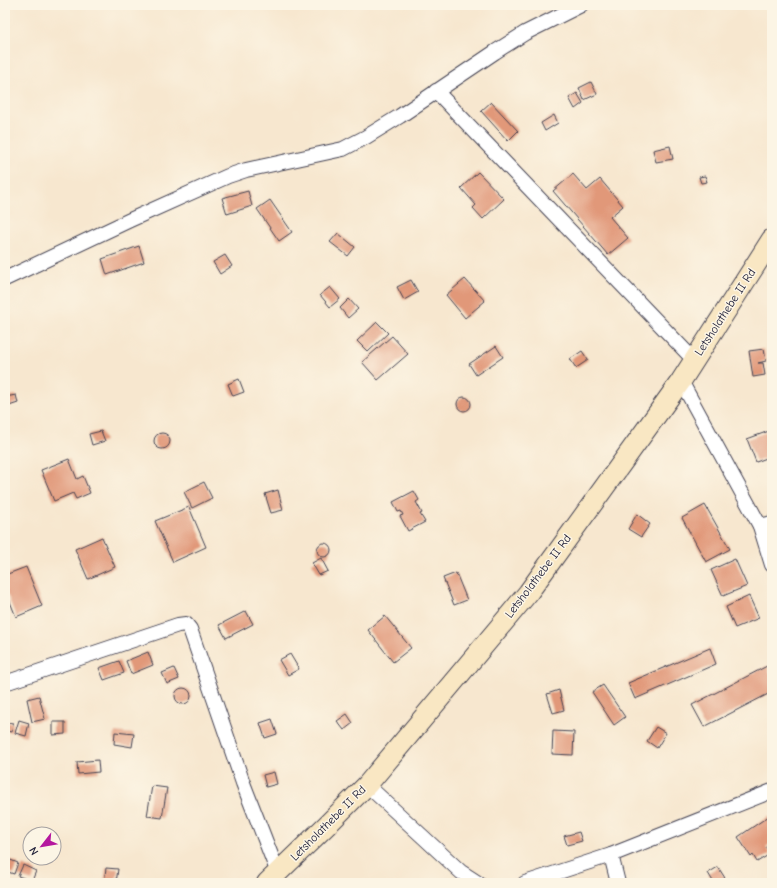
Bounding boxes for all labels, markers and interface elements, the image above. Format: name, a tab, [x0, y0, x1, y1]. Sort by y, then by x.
street label: Letsholathebe II Rd	[692, 266, 758, 358]
street label: Letsholathebe II Rd	[502, 531, 574, 621]
street label: Letsholathebe II Rd	[287, 782, 369, 864]
north arrow	[22, 826, 62, 866]
text: N	[26, 844, 41, 857]

